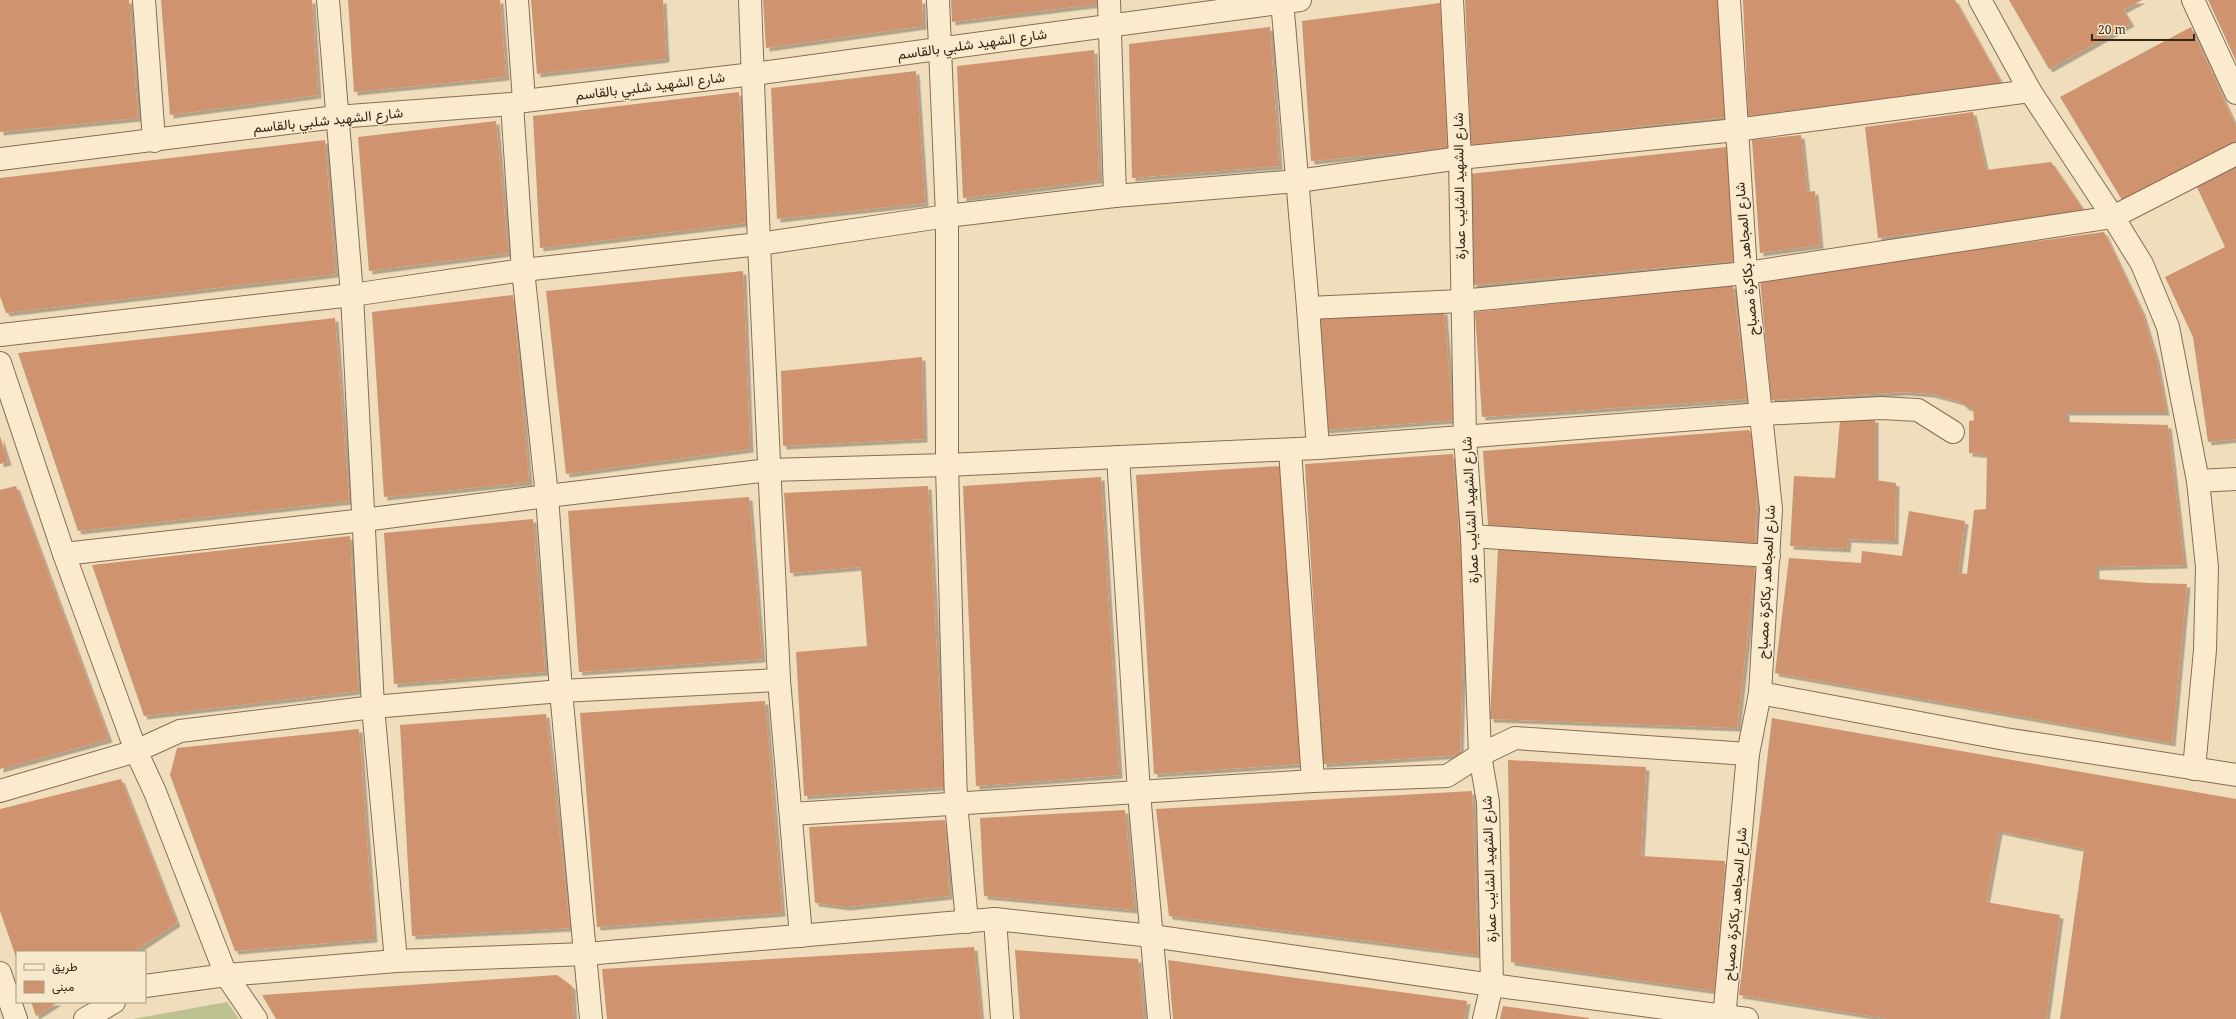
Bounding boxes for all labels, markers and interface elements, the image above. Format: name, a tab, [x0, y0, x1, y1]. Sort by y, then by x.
scale bar	[2092, 16, 2194, 42]
text: 20 m	[2098, 21, 2126, 38]
street label: شارع الشهيد شلبي بالقاسم	[896, 24, 1048, 66]
street label: شارع الشهيد شلبي بالقاسم	[574, 67, 726, 107]
street label: شارع الشهيد شلبي بالقاسم	[252, 102, 404, 140]
street label: شارع الشهيد الشايب عمارة	[1448, 112, 1471, 260]
street label: شارع المجاهد بكاكرة مصباح	[1729, 181, 1764, 337]
street label: شارع الشهيد الشايب عمارة	[1456, 436, 1485, 584]
street label: شارع المجاهد بكاكرة مصباح	[1752, 505, 1781, 660]
street label: شارع الشهيد الشايب عمارة	[1476, 795, 1503, 943]
street label: شارع المجاهد بكاكرة مصباح	[1718, 826, 1753, 982]
legend	[16, 951, 146, 1003]
text: طريق	[52, 958, 78, 975]
text: مبنى	[52, 978, 74, 995]

